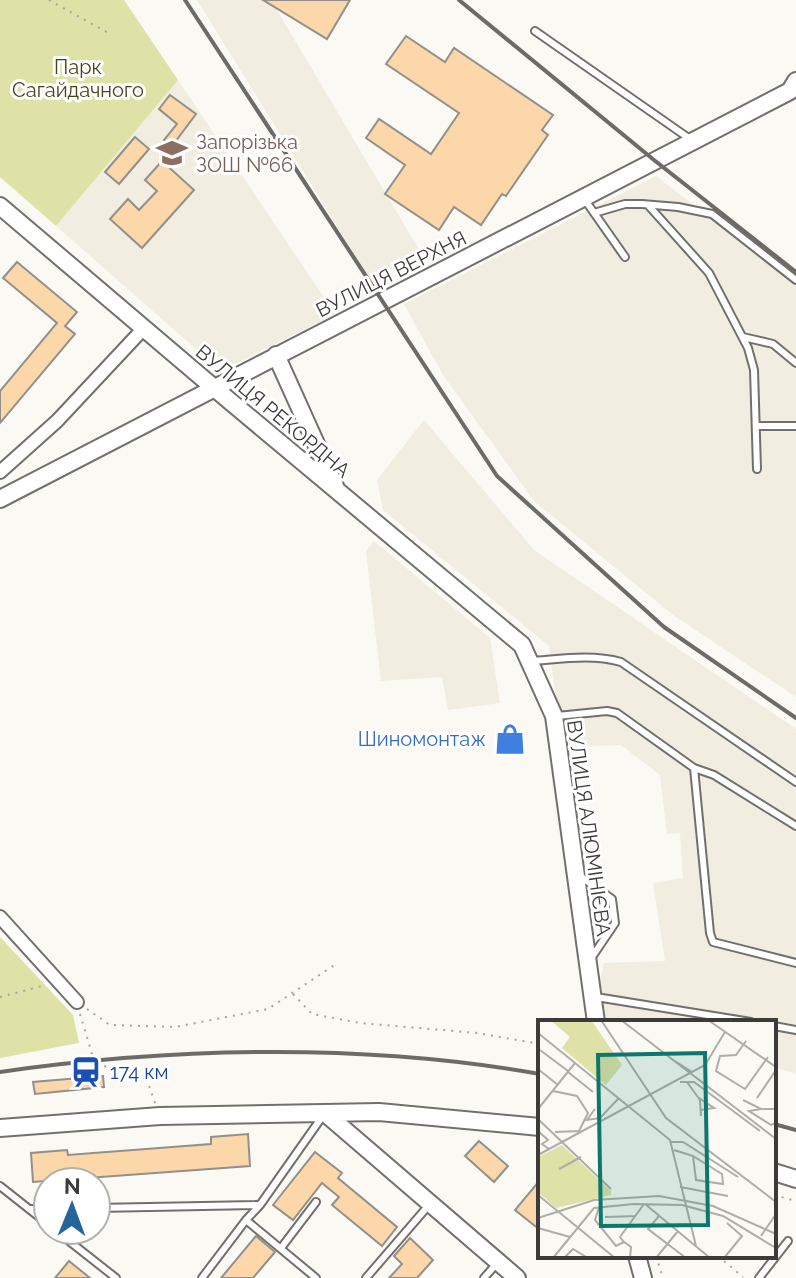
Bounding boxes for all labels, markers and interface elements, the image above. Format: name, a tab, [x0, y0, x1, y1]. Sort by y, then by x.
park label: Парк Сагайдачного	[12, 55, 144, 102]
place label: Запорізька ЗОШ №66	[196, 130, 298, 177]
school or university icon: Запорізька ЗОШ №66	[155, 136, 189, 170]
street label: ВУЛИЦЯ ВЕРХНЯ	[312, 226, 470, 322]
street label: ВУЛИЦЯ РЕКОРДНА	[191, 340, 355, 483]
street label: ВУЛИЦЯ АЛЮМІНІЄВА	[562, 718, 616, 938]
shop icon: Шиномонтаж	[493, 722, 527, 756]
place label: Шиномонтаж	[358, 727, 486, 751]
inset map	[538, 1020, 776, 1258]
station icon: 174 км	[69, 1055, 103, 1089]
place label: 174 км	[110, 1060, 169, 1084]
north arrow	[32, 1166, 112, 1246]
text: N	[64, 1173, 81, 1199]

